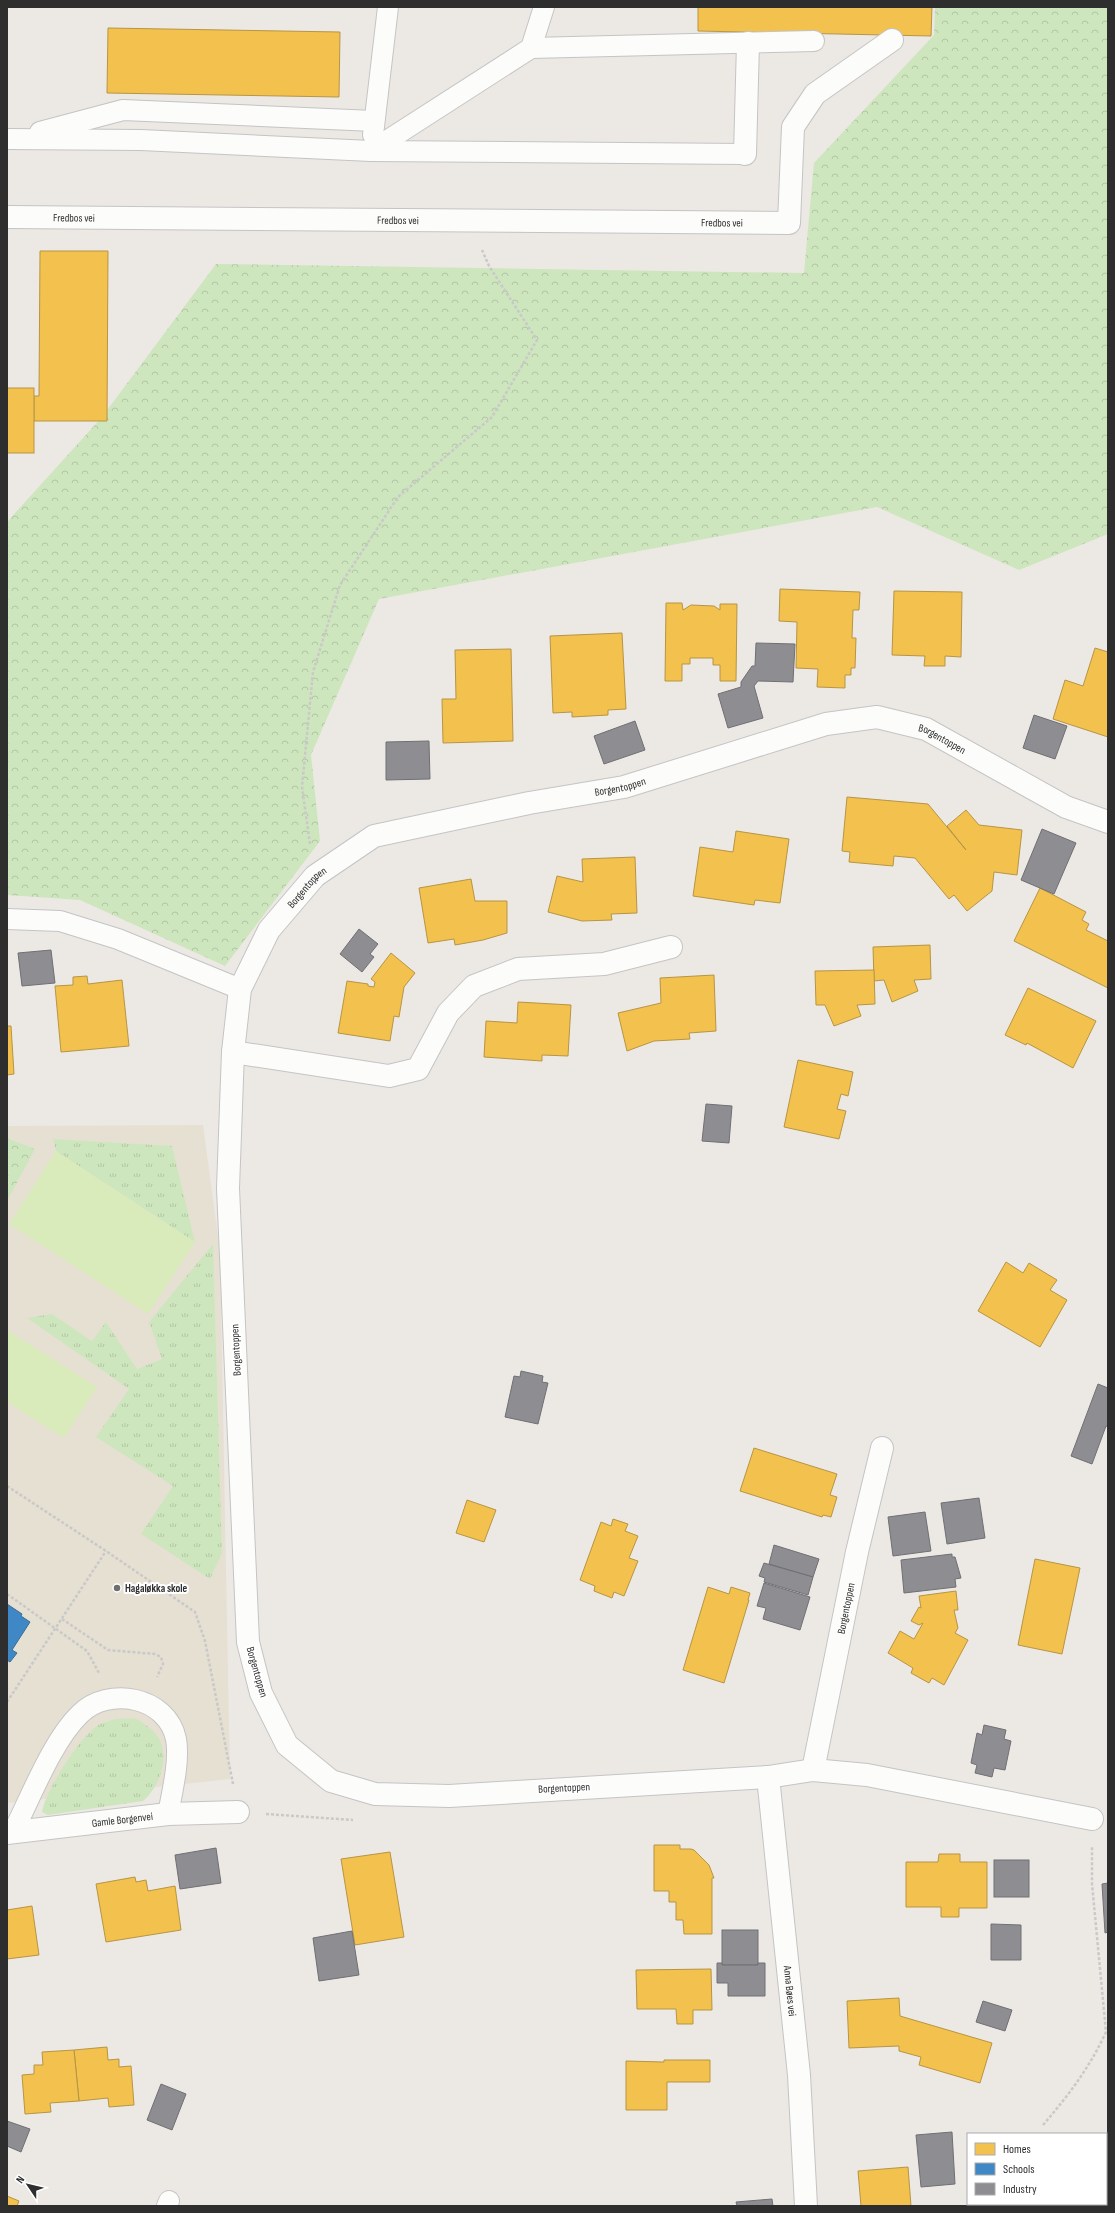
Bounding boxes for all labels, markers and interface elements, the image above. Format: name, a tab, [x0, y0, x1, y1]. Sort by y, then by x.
street label: Fredbos vei	[53, 211, 95, 224]
street label: Fredbos vei	[377, 213, 419, 227]
street label: Fredbos vei	[701, 216, 743, 229]
street label: Borgentoppen	[917, 721, 968, 757]
street label: Borgentoppen	[593, 774, 647, 798]
street label: Borgentoppen	[284, 864, 329, 910]
street label: Borgentoppen	[228, 1323, 244, 1376]
street label: Borgentoppen	[834, 1581, 857, 1635]
place label: Hagaløkka skole	[125, 1582, 188, 1595]
marker: Hagaløkka skole	[112, 1583, 122, 1593]
street label: Borgentoppen	[244, 1645, 270, 1699]
street label: Borgentoppen	[538, 1780, 591, 1796]
street label: Gamle Borgenvei	[91, 1809, 153, 1829]
street label: Anna Bøes vei	[781, 1964, 799, 2017]
legend	[967, 2133, 1107, 2205]
text: Homes	[1003, 2142, 1031, 2157]
text: Schools	[1003, 2162, 1035, 2177]
north arrow	[8, 2165, 48, 2205]
text: N	[13, 2173, 27, 2186]
text: Industry	[1003, 2182, 1037, 2197]

